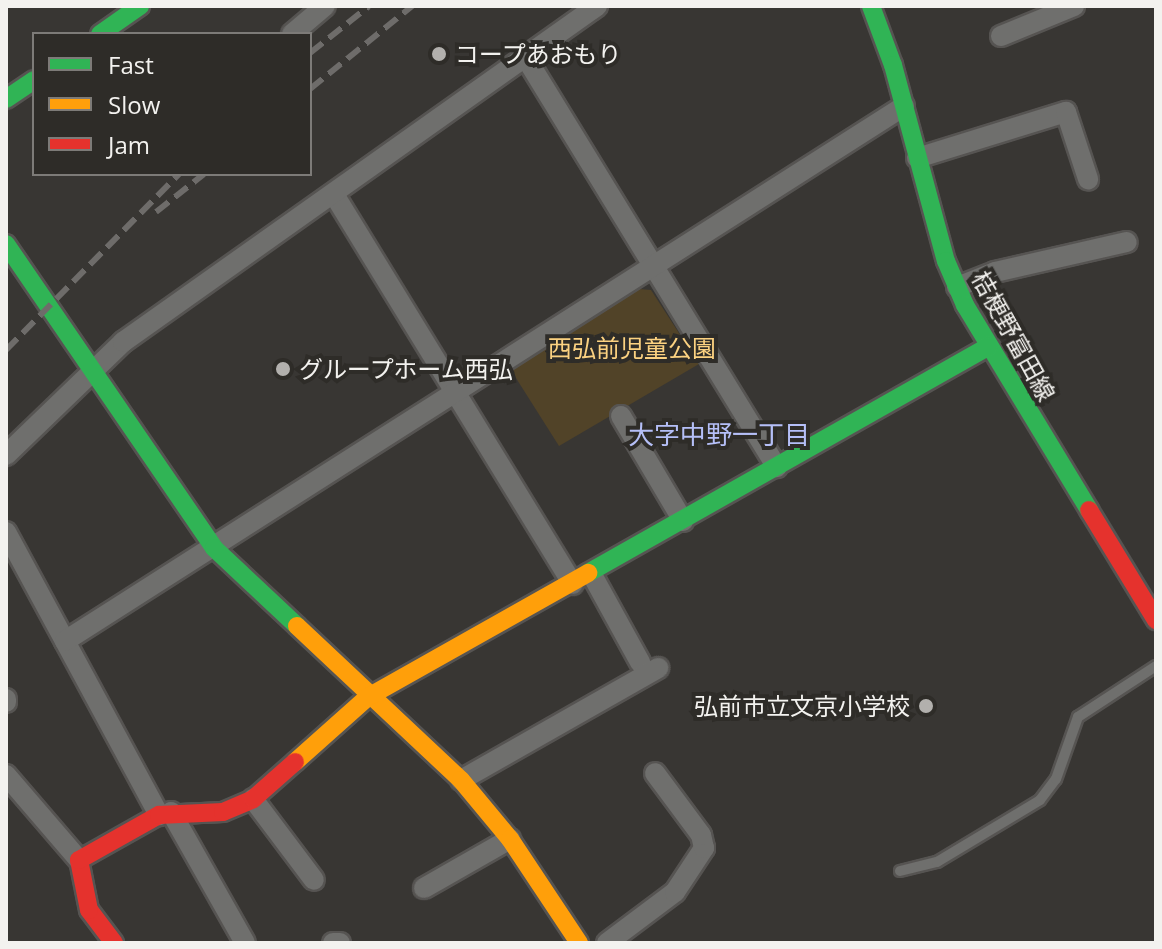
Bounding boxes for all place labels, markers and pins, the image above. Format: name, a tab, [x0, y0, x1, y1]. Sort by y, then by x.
place label: コープあおもり	[455, 40, 623, 68]
marker: コープあおもり	[430, 45, 448, 63]
place label: グループホーム西弘	[299, 355, 515, 383]
marker: グループホーム西弘	[274, 360, 292, 378]
place label: 弘前市立文京小学校	[694, 692, 910, 720]
marker: 弘前市立文京小学校	[917, 697, 935, 715]

